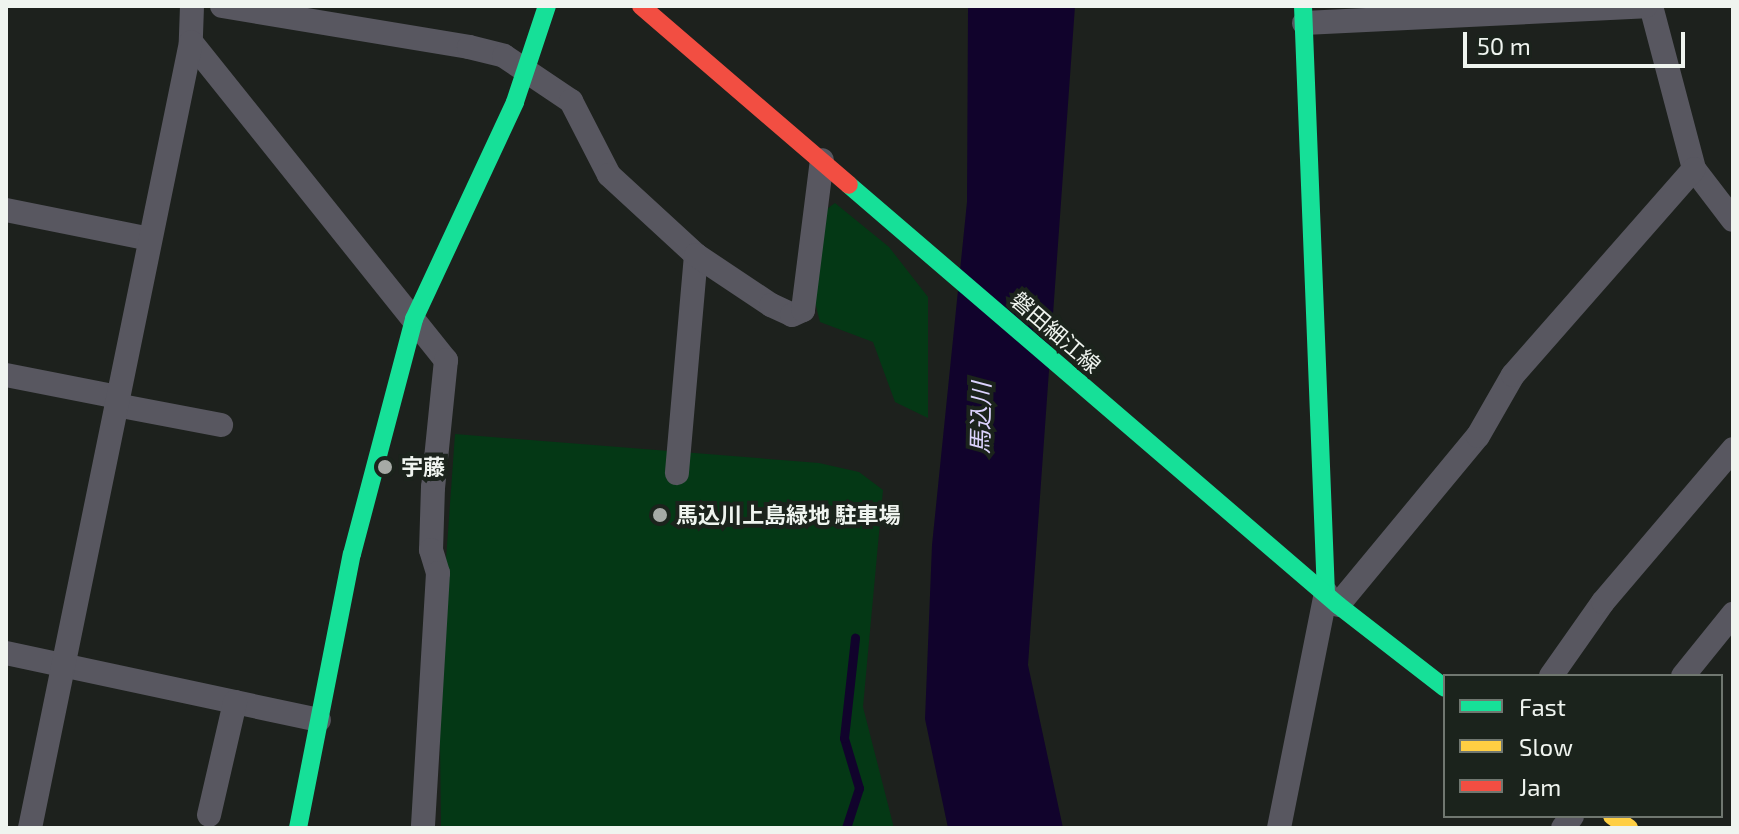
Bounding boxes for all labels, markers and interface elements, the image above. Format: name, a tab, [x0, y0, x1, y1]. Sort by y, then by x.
scale bar	[1467, 16, 1689, 66]
text: 50 m	[1477, 31, 1531, 60]
street label: 磐田細江線	[1006, 286, 1106, 378]
water label: 馬込川	[965, 382, 995, 454]
place label: 宇藤	[401, 454, 445, 480]
marker: 宇藤	[376, 458, 394, 476]
place label: 馬込川上島緑地 駐車場	[676, 502, 901, 528]
marker: 馬込川上島緑地 駐車場	[651, 506, 669, 524]
legend	[1443, 674, 1723, 818]
text: Fast	[1519, 692, 1566, 721]
text: Slow	[1519, 732, 1573, 761]
text: Jam	[1519, 772, 1561, 801]

